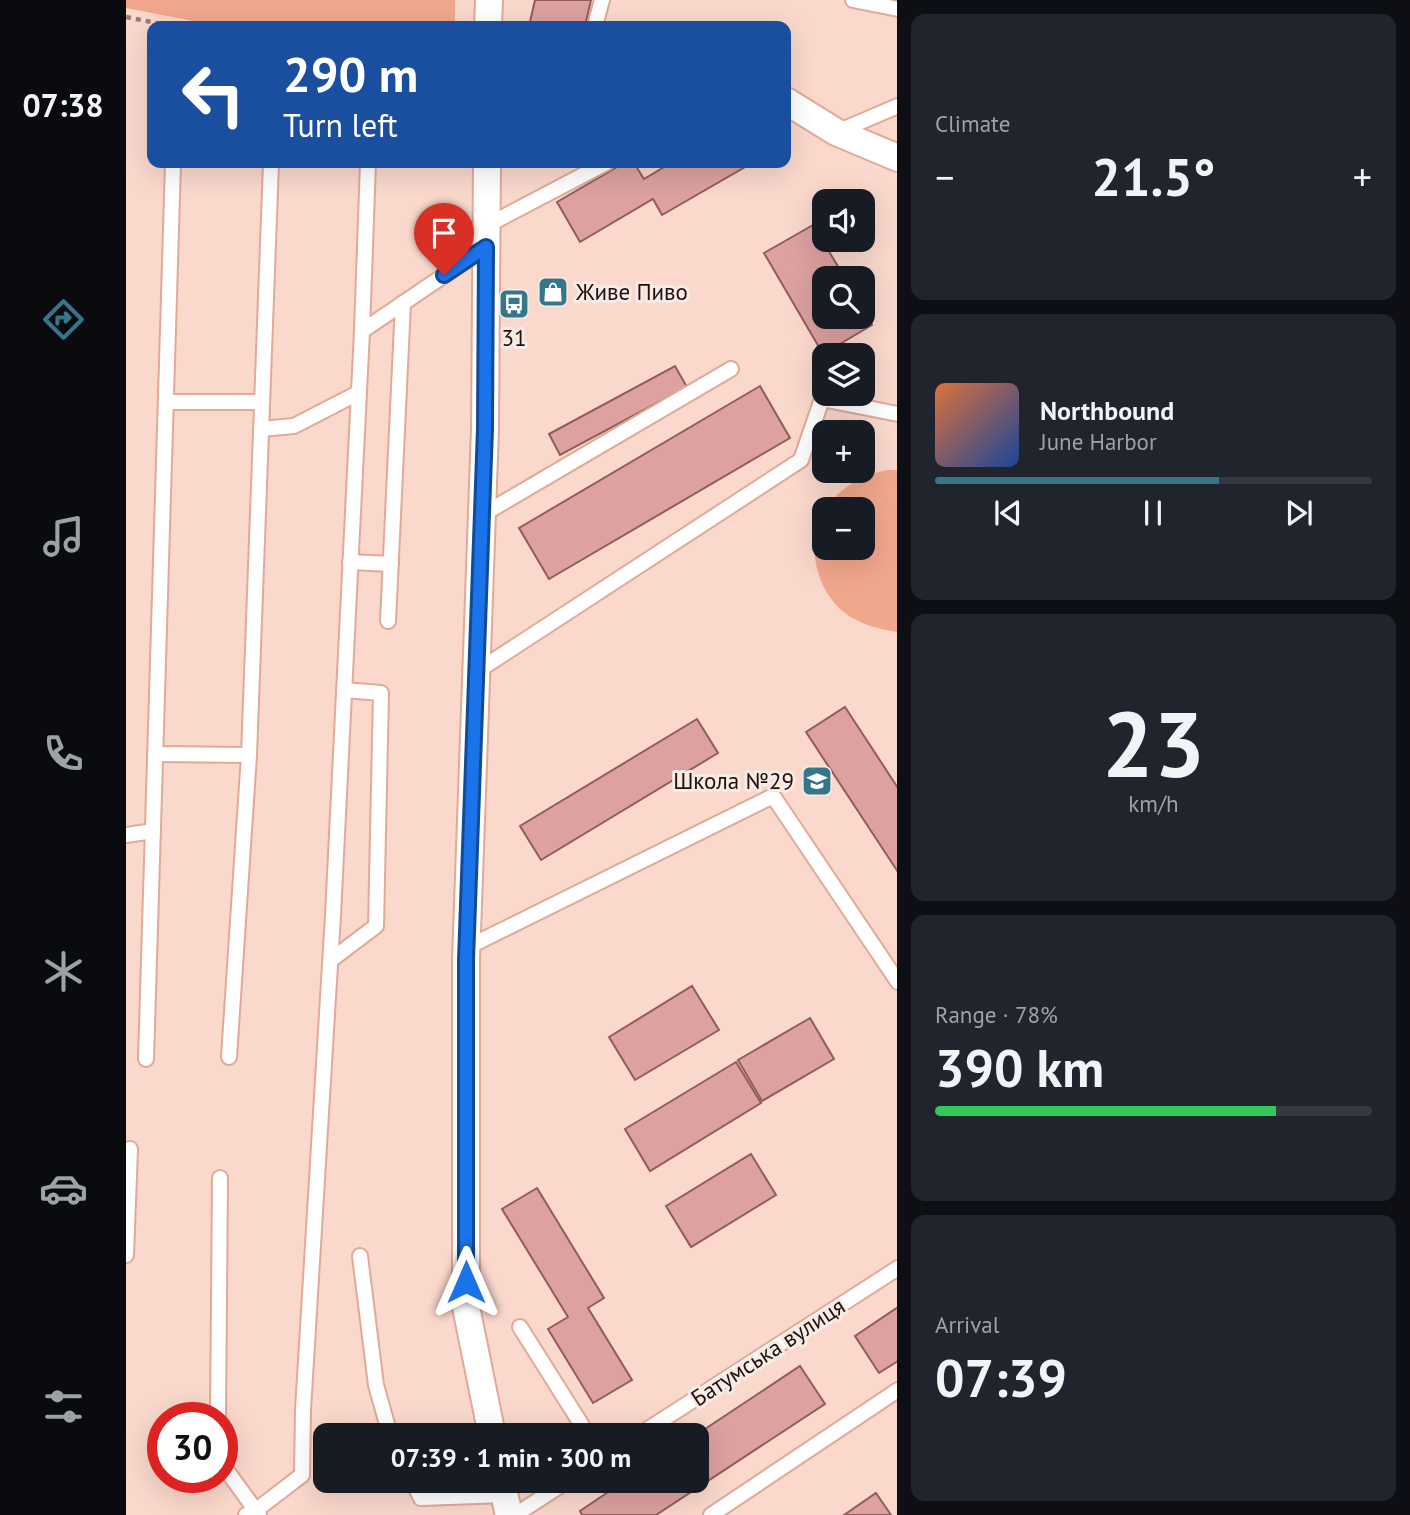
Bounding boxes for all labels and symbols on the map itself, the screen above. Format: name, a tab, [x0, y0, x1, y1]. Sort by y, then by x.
pin	[414, 203, 474, 275]
shop icon: Живе Пиво	[536, 275, 570, 309]
place label: Живе Пиво	[575, 277, 688, 306]
bus stop icon: 31	[497, 287, 531, 321]
place label: 31	[501, 323, 527, 352]
school or university icon: Школа №29	[800, 764, 834, 798]
place label: Школа №29	[673, 766, 794, 795]
position arrow	[429, 1245, 503, 1319]
street label: Батумська вулиця	[685, 1291, 850, 1412]
speed limit sign: 30	[147, 1402, 238, 1493]

